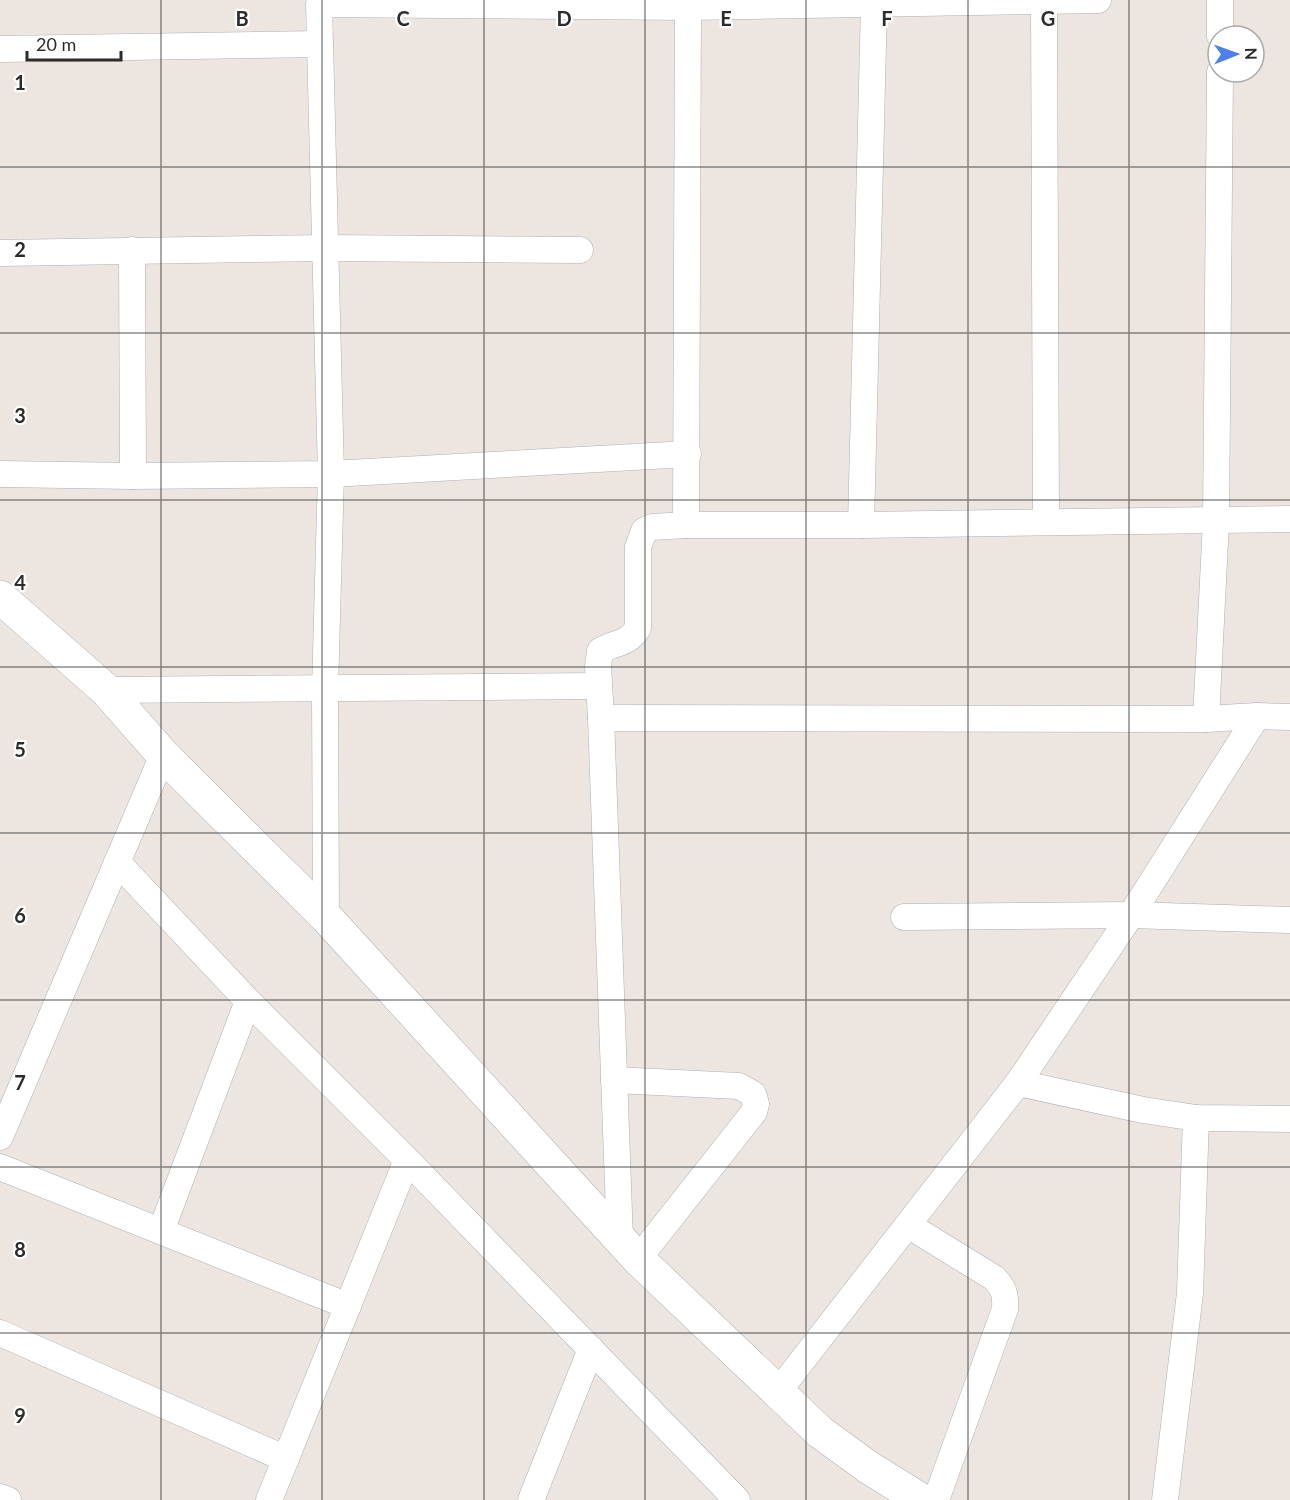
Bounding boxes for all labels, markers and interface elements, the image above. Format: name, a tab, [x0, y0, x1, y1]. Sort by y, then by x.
text: B	[235, 6, 249, 30]
text: C	[396, 6, 410, 30]
text: D	[556, 6, 572, 30]
text: E	[720, 6, 732, 30]
text: F	[881, 6, 893, 30]
text: G	[1041, 6, 1055, 30]
scale bar	[27, 24, 122, 62]
north arrow	[1206, 24, 1266, 84]
text: 20 m	[36, 33, 76, 55]
text: N	[1242, 47, 1261, 60]
text: 1	[14, 70, 26, 94]
text: 2	[14, 237, 26, 261]
text: 3	[14, 403, 26, 427]
text: 4	[14, 570, 26, 594]
text: 5	[14, 737, 26, 761]
text: 6	[14, 903, 26, 927]
text: 7	[14, 1070, 26, 1094]
text: 8	[14, 1237, 26, 1261]
text: 9	[14, 1403, 26, 1427]

